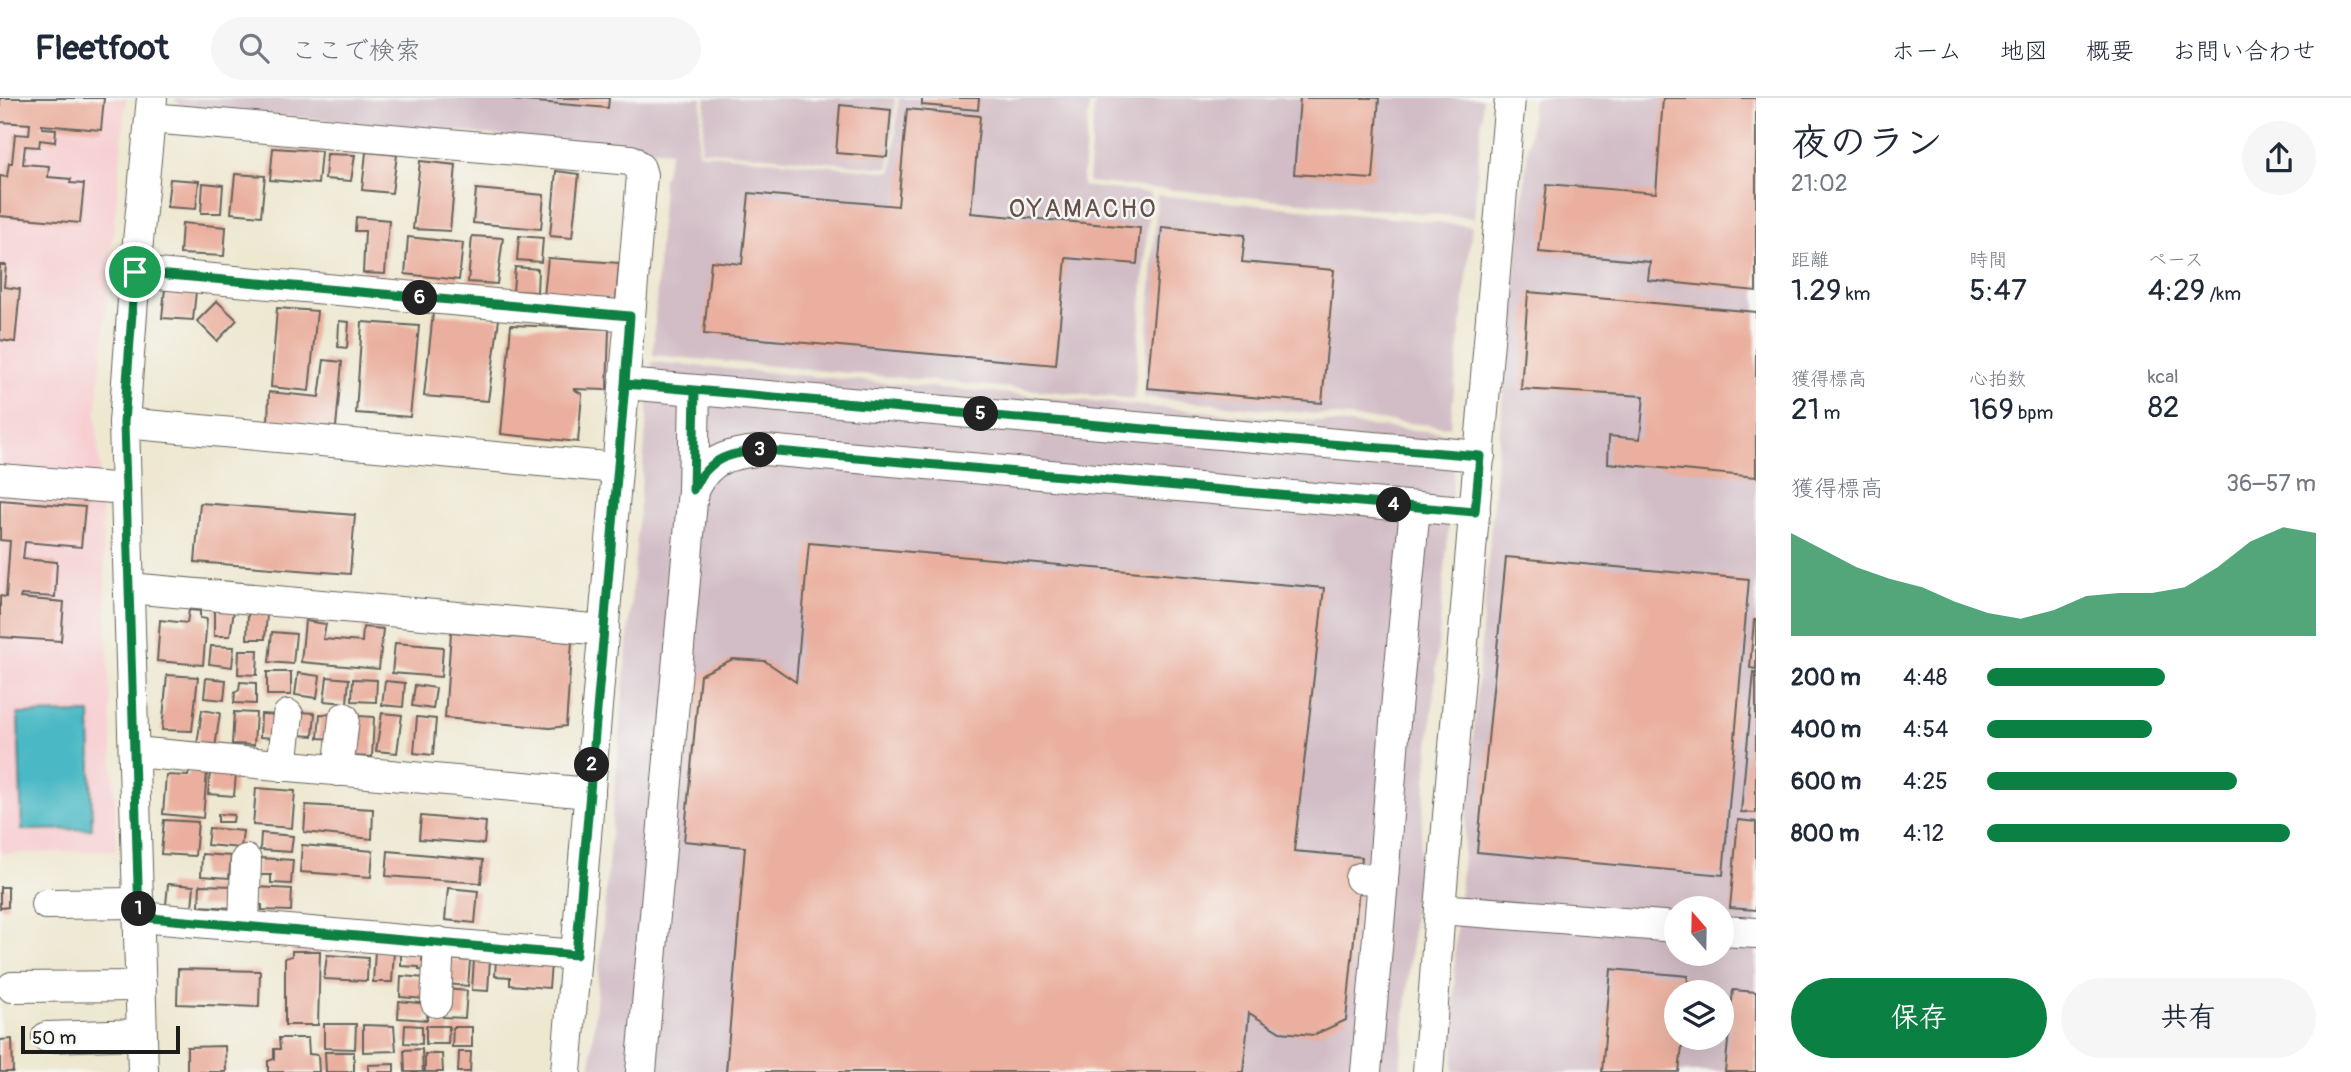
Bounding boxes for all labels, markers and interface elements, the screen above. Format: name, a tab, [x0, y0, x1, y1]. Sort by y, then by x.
search box	[211, 17, 701, 80]
text: Fleetfoot	[35, 28, 169, 69]
icon: search	[235, 29, 273, 67]
text: ここで検索	[291, 35, 421, 67]
text: ホーム	[1891, 37, 1962, 66]
text: 地図	[2000, 37, 2048, 66]
text: 概要	[2086, 37, 2134, 66]
text: お問い合わせ	[2172, 37, 2316, 66]
text: 夜のラン	[1791, 119, 1943, 167]
button: share	[2242, 121, 2316, 195]
text: 21:02	[1791, 169, 1848, 198]
district label: OYAMACHO	[1008, 193, 1158, 225]
pin	[105, 242, 165, 302]
text: 距離	[1791, 248, 1829, 272]
text: 時間	[1969, 248, 2007, 272]
text: ペース	[2148, 248, 2204, 272]
icon: arrive	[116, 253, 154, 291]
text: 1.29	[1791, 272, 1842, 309]
text: 5:47	[1969, 272, 2027, 309]
text: 4:29	[2148, 272, 2205, 309]
pin: 6	[402, 280, 438, 316]
text: km	[1842, 282, 1870, 306]
text: /km	[2205, 282, 2241, 306]
text: 6	[414, 285, 425, 309]
text: kcal	[2148, 365, 2179, 389]
text: 獲得標高	[1791, 367, 1867, 391]
text: 心拍数	[1969, 367, 2026, 391]
text: 82	[2148, 389, 2180, 426]
text: 21	[1791, 391, 1820, 428]
text: 169	[1969, 391, 2014, 428]
pin: 5	[964, 396, 998, 432]
text: 5	[975, 401, 986, 425]
text: m	[1820, 401, 1841, 425]
text: bpm	[2014, 401, 2053, 425]
pin: 3	[742, 432, 778, 468]
text: 3	[754, 437, 765, 461]
text: 36–57 m	[2226, 469, 2316, 498]
text: 獲得標高	[1791, 474, 1883, 503]
pin: 4	[1376, 488, 1412, 522]
text: 4	[1388, 492, 1399, 516]
text: 200 m	[1791, 663, 1861, 692]
text: 4:48	[1903, 663, 1947, 692]
text: 400 m	[1791, 715, 1861, 744]
text: 4:54	[1903, 715, 1948, 744]
pin: 2	[574, 748, 610, 782]
text: 2	[586, 752, 597, 776]
text: 600 m	[1791, 767, 1861, 796]
text: 4:25	[1903, 767, 1948, 796]
text: 800 m	[1791, 819, 1859, 848]
text: 4:12	[1903, 819, 1944, 848]
pin: 1	[122, 892, 156, 926]
text: 1	[135, 896, 142, 920]
north arrow	[1664, 896, 1734, 966]
map controls	[1664, 896, 1734, 1050]
button: 保存	[1791, 978, 2047, 1058]
button: 共有	[2061, 978, 2316, 1058]
button: layers	[1664, 980, 1734, 1050]
scale bar	[21, 1023, 180, 1055]
text: 50 m	[32, 1026, 76, 1050]

